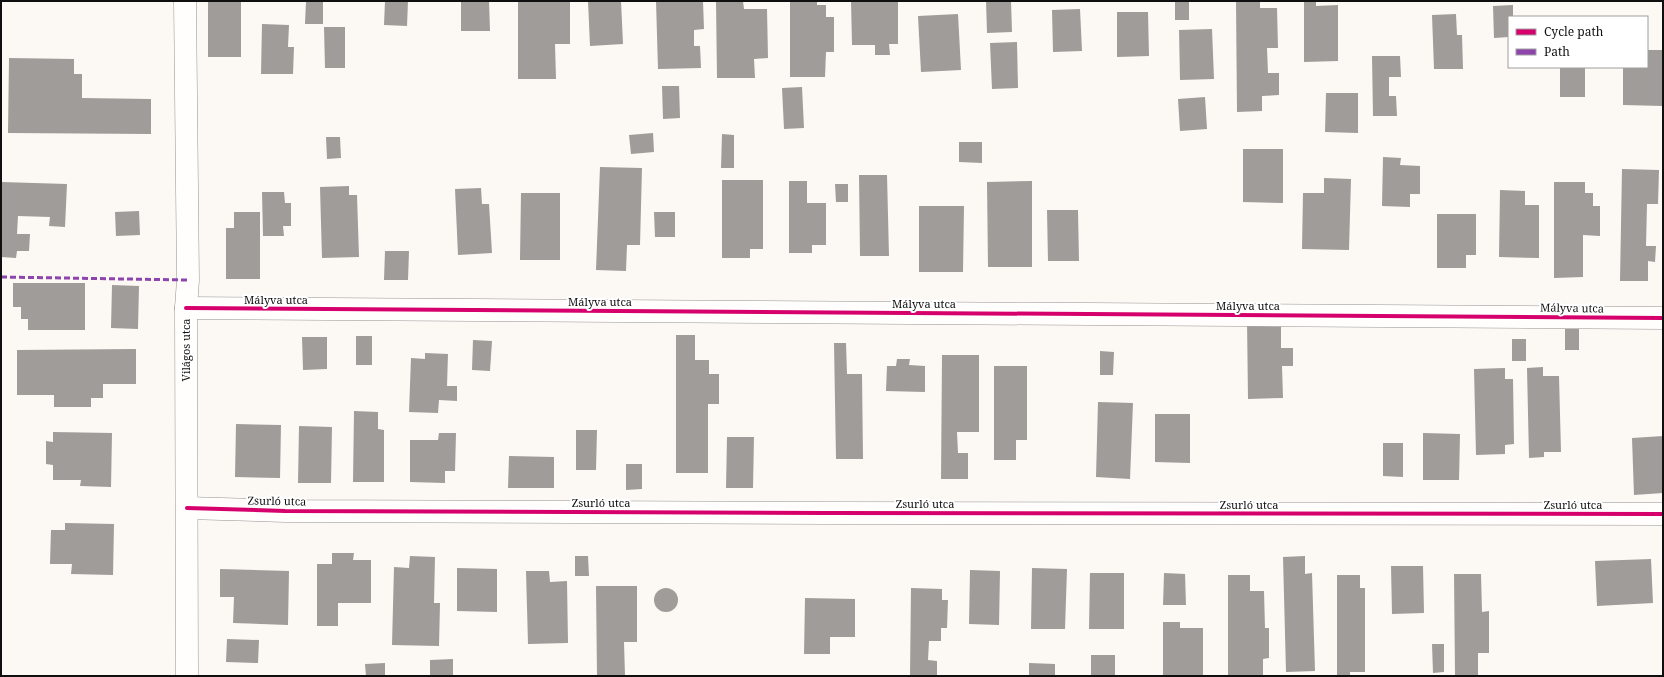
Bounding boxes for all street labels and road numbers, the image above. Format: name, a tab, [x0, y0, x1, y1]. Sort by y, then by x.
street label: Mályva utca	[244, 292, 308, 307]
street label: Mályva utca	[568, 294, 632, 309]
street label: Mályva utca	[892, 296, 956, 311]
street label: Mályva utca	[1216, 298, 1280, 313]
street label: Mályva utca	[1540, 299, 1604, 316]
street label: Világos utca	[178, 318, 193, 382]
street label: Zsurló utca	[248, 492, 306, 509]
street label: Zsurló utca	[572, 495, 630, 510]
street label: Zsurló utca	[896, 496, 954, 511]
street label: Zsurló utca	[1220, 497, 1278, 512]
street label: Zsurló utca	[1544, 497, 1602, 512]

